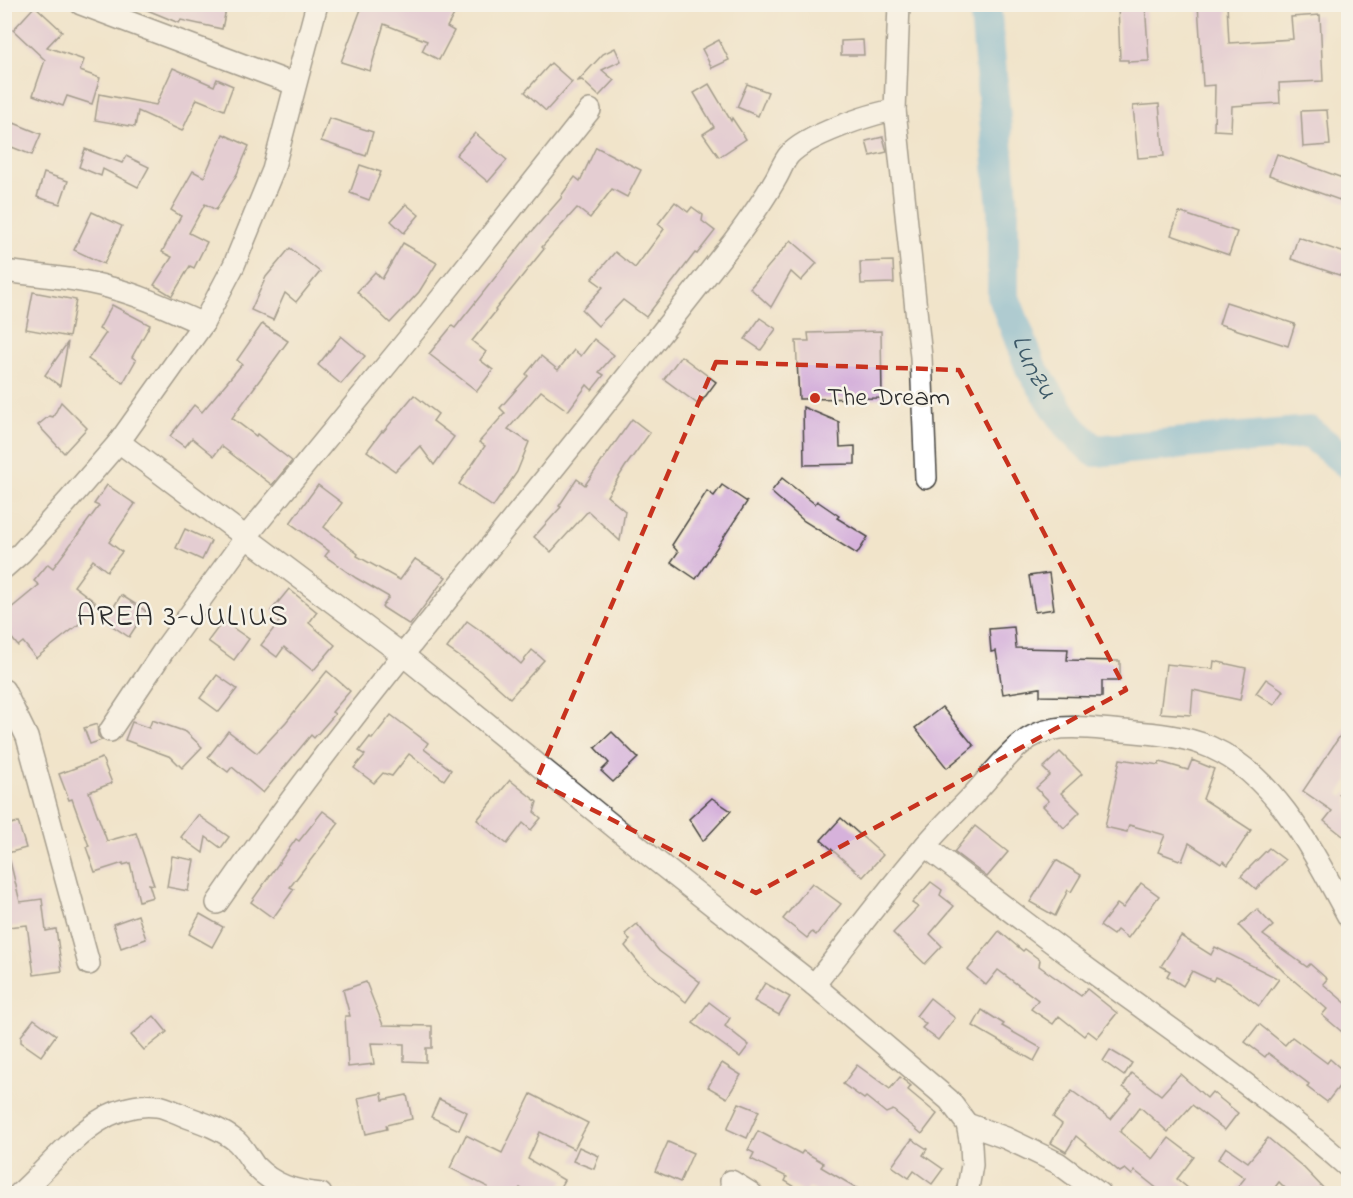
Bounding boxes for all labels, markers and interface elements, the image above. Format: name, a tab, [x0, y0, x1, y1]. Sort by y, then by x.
water label: Lunzu	[1000, 329, 1067, 408]
place label: The Dream	[827, 379, 950, 418]
marker: The Dream	[808, 391, 822, 405]
district label: AREA 3-JULIUS	[77, 596, 289, 640]

